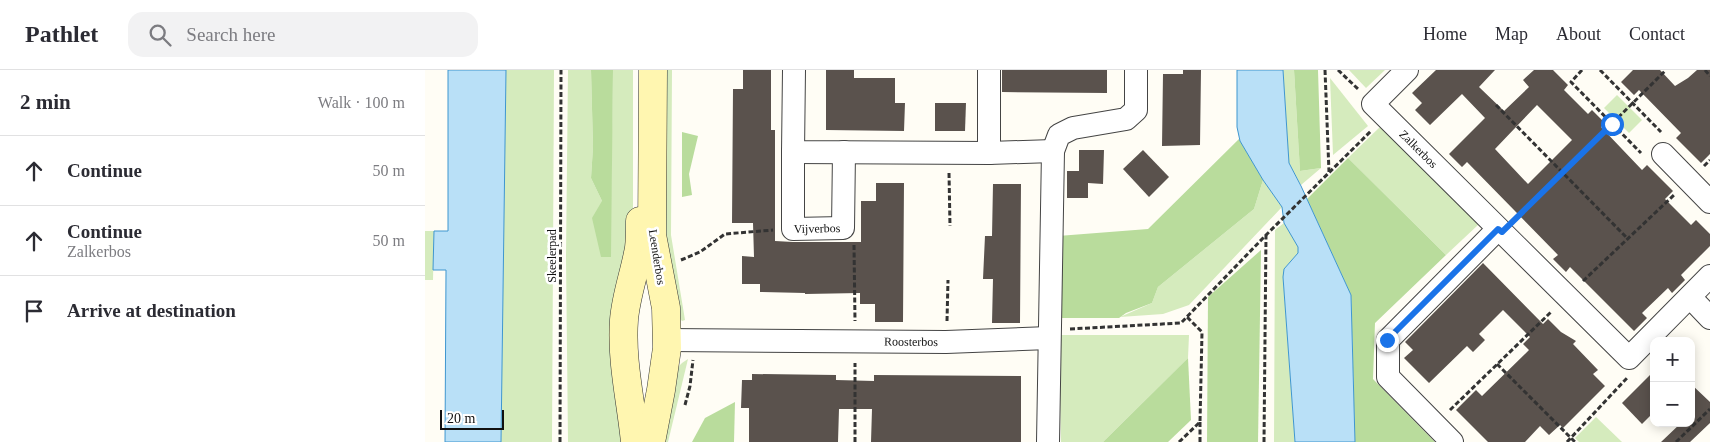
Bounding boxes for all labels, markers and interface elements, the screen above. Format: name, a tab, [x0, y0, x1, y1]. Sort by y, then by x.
search box	[128, 12, 478, 57]
text: Pathlet	[25, 21, 98, 47]
icon: search	[146, 21, 174, 49]
text: Search here	[186, 24, 275, 45]
text: Home	[1423, 24, 1467, 44]
text: Map	[1495, 24, 1528, 44]
text: About	[1556, 24, 1601, 44]
text: Contact	[1629, 24, 1685, 44]
text: 2 min	[20, 90, 71, 114]
text: Walk · 100 m	[318, 94, 405, 111]
route start	[1601, 113, 1624, 136]
street label: Zalkerbos	[1396, 127, 1441, 171]
icon: ahead	[20, 157, 48, 185]
text: Continue	[67, 160, 142, 181]
text: 50 m	[373, 162, 405, 179]
text: Continue	[67, 221, 142, 242]
street label: Vijverbos	[794, 221, 841, 236]
icon: ahead	[20, 227, 48, 255]
street label: Leenderbos	[646, 228, 668, 286]
street label: Skeelerpad	[545, 229, 559, 283]
text: 50 m	[373, 232, 405, 249]
text: Zalkerbos	[67, 243, 131, 260]
icon: arrive	[20, 297, 48, 325]
text: Arrive at destination	[67, 300, 236, 321]
route end	[1376, 329, 1399, 352]
street label: Roosterbos	[884, 335, 938, 349]
map controls	[1650, 337, 1695, 427]
button: +	[1650, 337, 1695, 382]
button: −	[1650, 382, 1695, 427]
scale bar	[440, 407, 504, 430]
text: 20 m	[447, 411, 475, 426]

